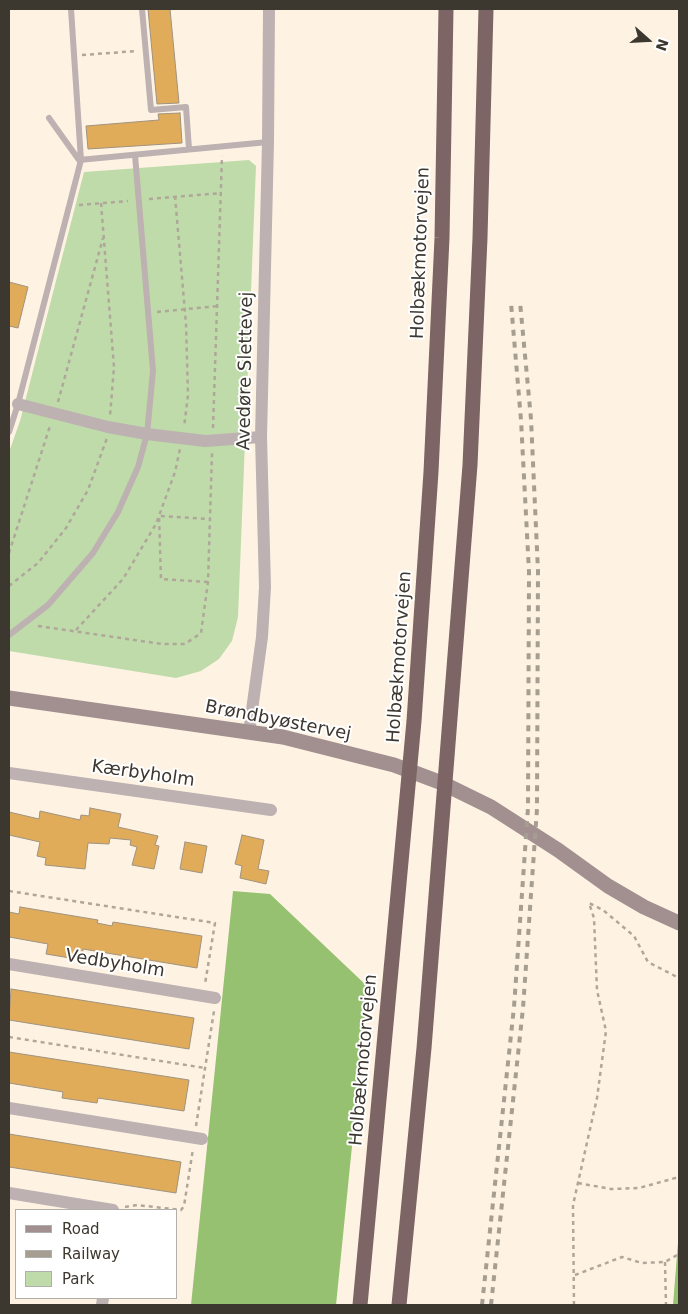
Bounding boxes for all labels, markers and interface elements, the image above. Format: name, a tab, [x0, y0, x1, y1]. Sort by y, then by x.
north arrow	[623, 15, 673, 65]
text: N	[653, 37, 672, 53]
street label: Holbækmotorvejen	[407, 167, 435, 339]
street label: Avedøre Slettevej	[234, 292, 258, 450]
street label: Holbækmotorvejen	[383, 570, 417, 744]
street label: Brøndbyøstervej	[203, 696, 353, 746]
street label: Kærbyholm	[90, 756, 196, 792]
street label: Vedbyholm	[64, 945, 166, 983]
street label: Holbækmotorvejen	[346, 973, 382, 1147]
legend	[15, 1209, 178, 1299]
text: Road	[62, 1220, 100, 1238]
text: Railway	[62, 1245, 120, 1263]
text: Park	[62, 1270, 94, 1288]

